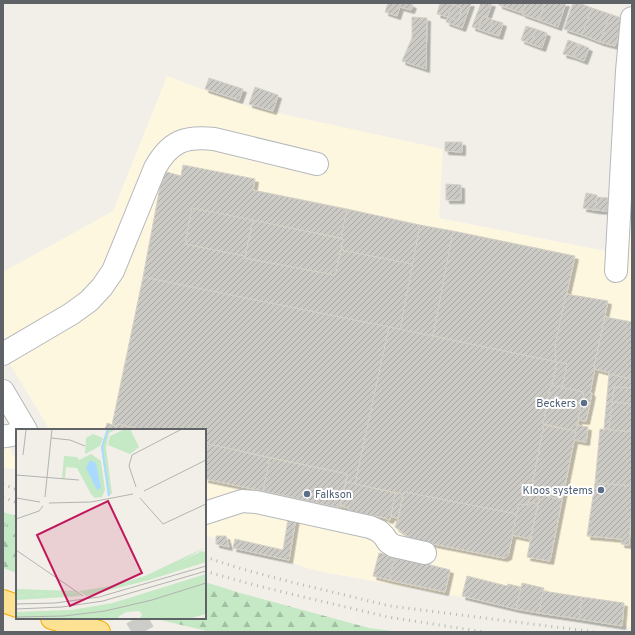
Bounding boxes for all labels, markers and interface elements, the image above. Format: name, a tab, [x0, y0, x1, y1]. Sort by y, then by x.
place label: Beckers	[536, 397, 576, 411]
marker: Beckers	[579, 398, 589, 408]
inset map	[16, 429, 206, 619]
place label: Kloos systems	[523, 484, 593, 498]
marker: Kloos systems	[596, 485, 606, 495]
place label: Falkson	[315, 488, 352, 502]
marker: Falkson	[302, 489, 312, 499]

